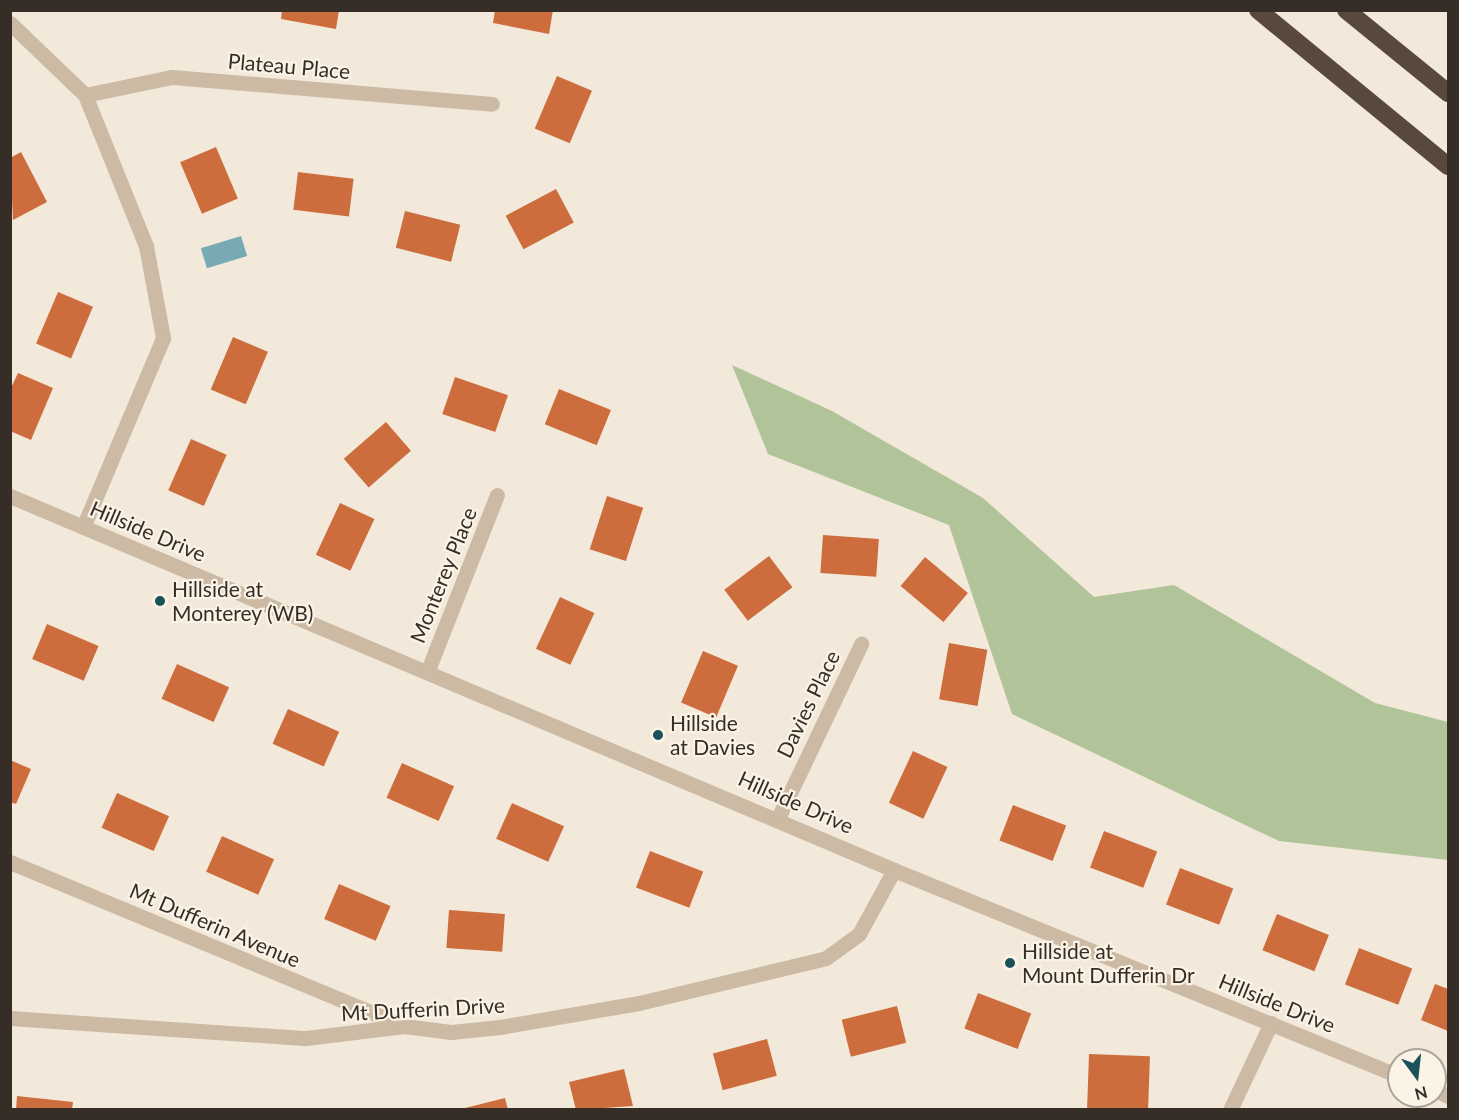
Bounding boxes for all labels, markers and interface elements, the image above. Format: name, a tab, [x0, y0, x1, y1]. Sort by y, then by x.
street label: Plateau Place	[227, 48, 351, 84]
street label: Hillside Drive	[86, 495, 210, 567]
street label: Monterey Place	[404, 503, 482, 647]
place label: Hillside at Monterey (WB)	[172, 576, 314, 626]
marker: Hillside at Monterey (WB)	[153, 594, 167, 608]
street label: Davies Place	[771, 646, 845, 762]
place label: Hillside at Davies	[670, 710, 755, 760]
marker: Hillside at Davies	[651, 728, 665, 742]
street label: Hillside Drive	[735, 765, 857, 839]
street label: Mt Dufferin Avenue	[126, 878, 304, 972]
place label: Hillside at Mount Dufferin Dr	[1022, 938, 1195, 988]
marker: Hillside at Mount Dufferin Dr	[1003, 956, 1017, 970]
street label: Hillside Drive	[1215, 968, 1339, 1038]
street label: Mt Dufferin Drive	[340, 992, 506, 1026]
north arrow	[1387, 1048, 1447, 1108]
text: N	[1413, 1083, 1430, 1105]

